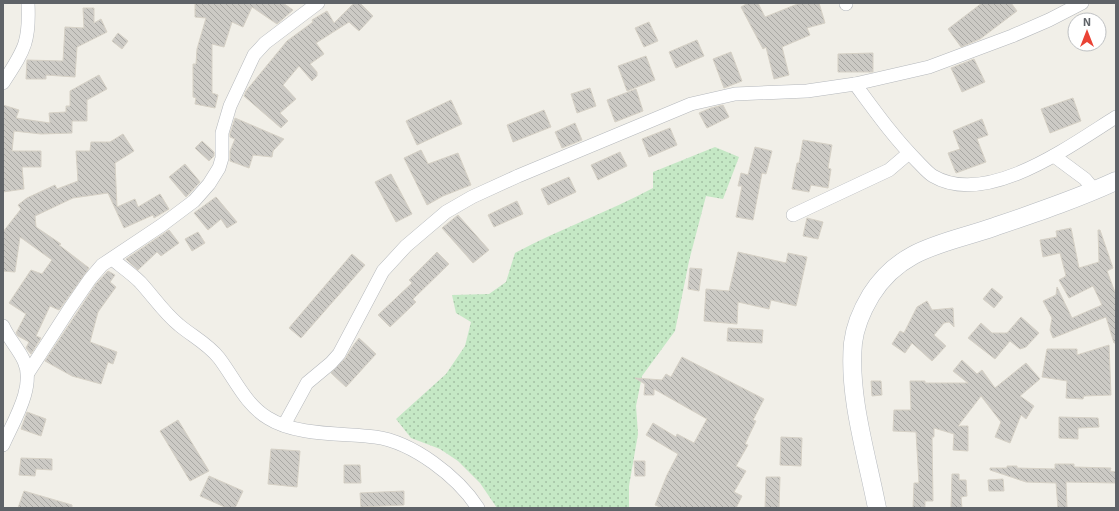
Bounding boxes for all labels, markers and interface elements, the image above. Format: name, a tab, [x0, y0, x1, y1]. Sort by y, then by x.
north arrow	[1067, 12, 1107, 52]
text: N	[1083, 15, 1091, 28]

